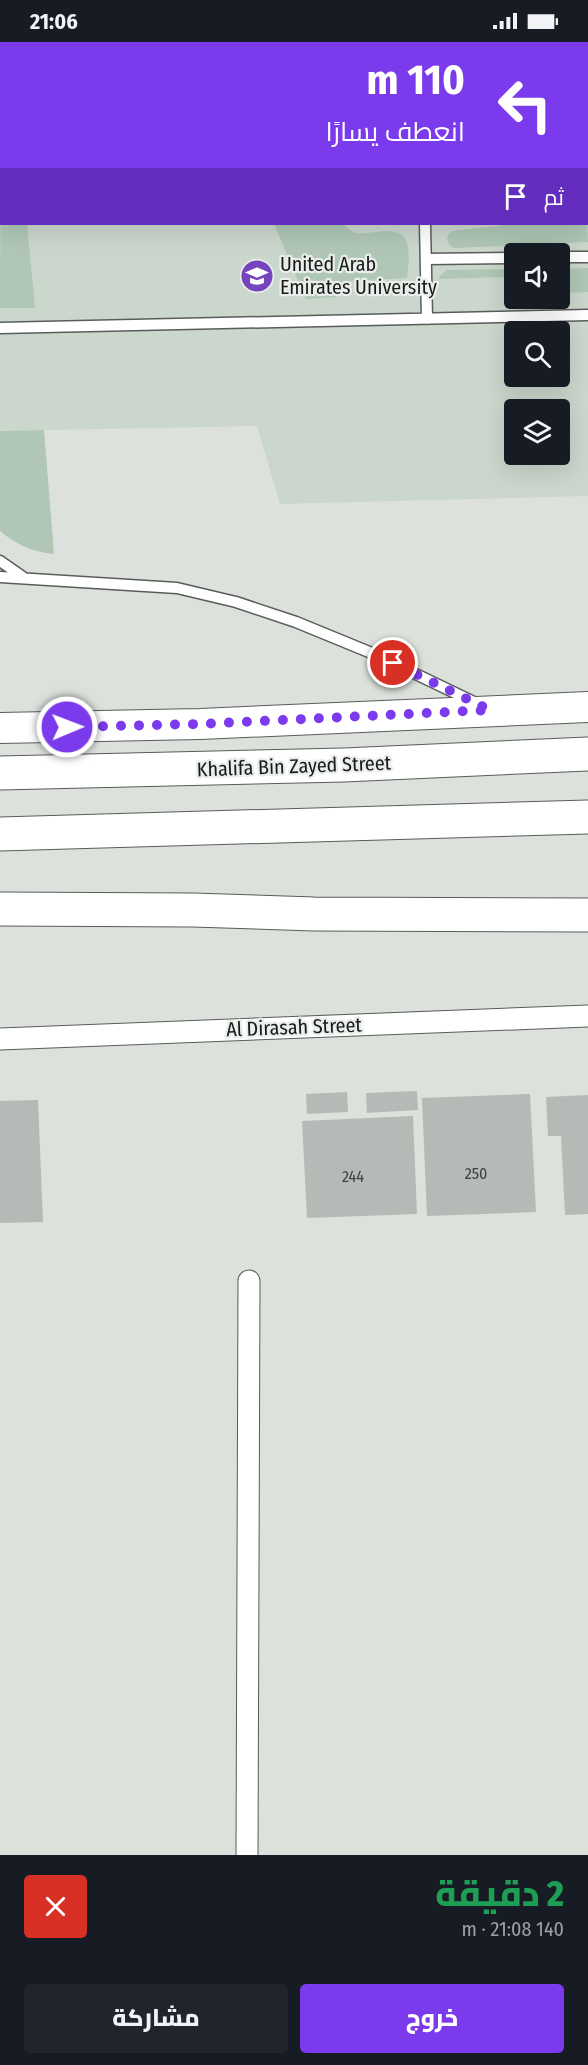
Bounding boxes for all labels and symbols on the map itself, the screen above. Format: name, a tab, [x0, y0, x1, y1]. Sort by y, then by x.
place label: United Arab Emirates University	[280, 252, 437, 299]
school or university icon: United Arab Emirates University	[239, 258, 275, 294]
pin	[367, 637, 418, 688]
position arrow	[35, 695, 99, 759]
street label: Khalifa Bin Zayed Street	[196, 751, 392, 781]
street label: Al Dirasah Street	[226, 1013, 363, 1041]
house number: 250	[465, 1164, 487, 1183]
house number: 244	[342, 1167, 364, 1186]

